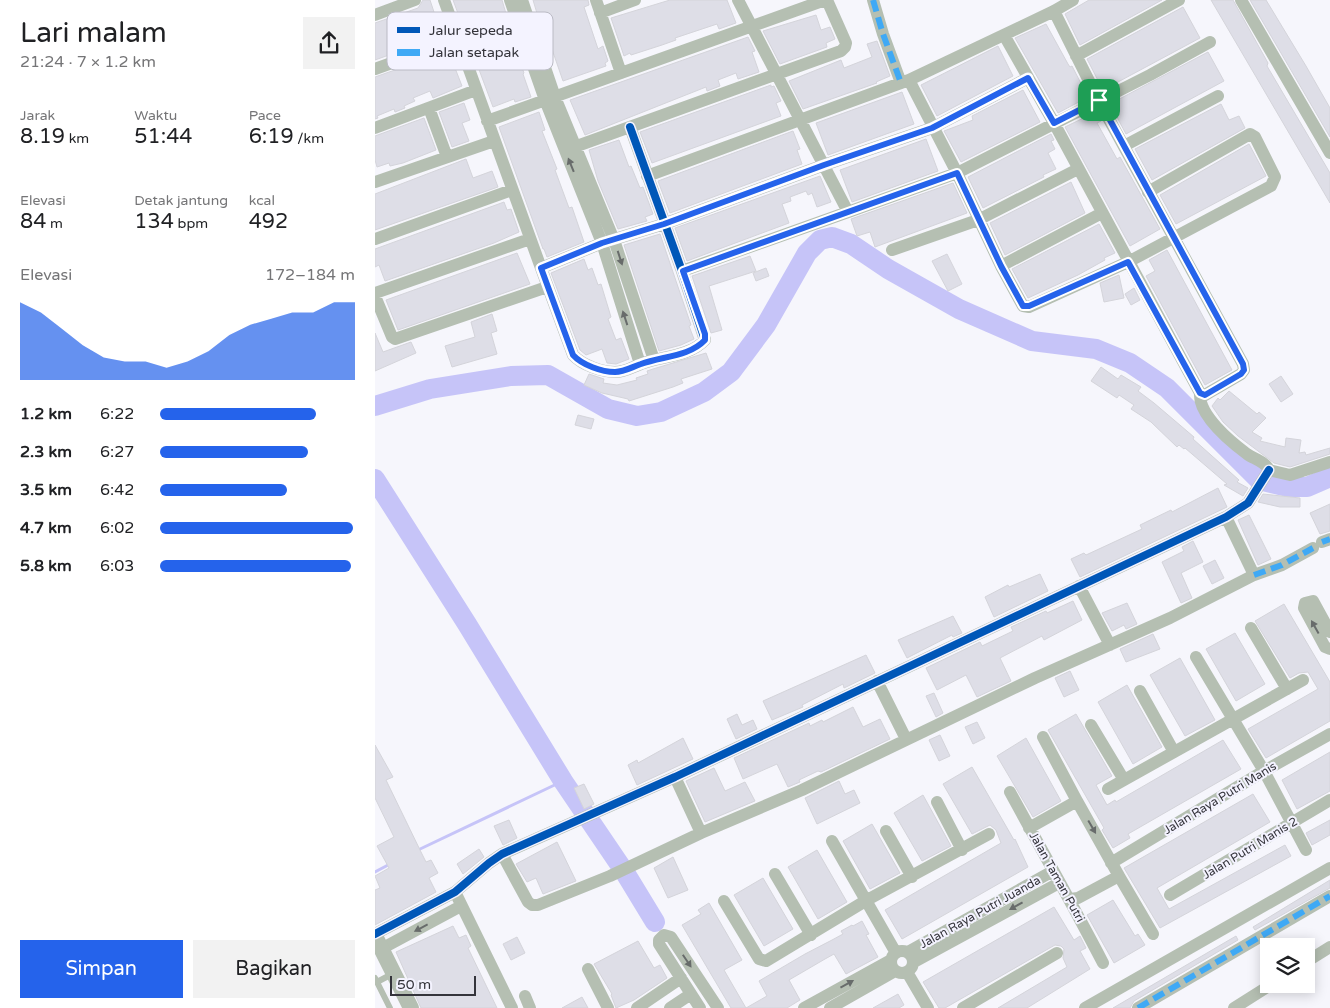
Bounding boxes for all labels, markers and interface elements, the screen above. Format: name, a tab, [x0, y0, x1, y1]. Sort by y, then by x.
legend	[387, 12, 553, 70]
text: Lari malam	[20, 16, 167, 50]
button: share	[303, 17, 355, 69]
text: Jalur sepeda	[429, 22, 513, 39]
text: Jalan setapak	[429, 44, 519, 61]
text: 21:24 · 7 × 1.2 km	[20, 52, 156, 72]
pin	[1078, 79, 1120, 121]
icon: arrive	[1085, 86, 1113, 114]
text: Jarak	[20, 107, 55, 124]
text: Waktu	[134, 107, 177, 124]
text: Pace	[249, 107, 281, 124]
text: 8.19	[20, 124, 65, 149]
text: 51:44	[134, 124, 193, 149]
text: 6:19	[249, 124, 294, 149]
text: km	[65, 130, 89, 147]
text: /km	[294, 130, 324, 147]
one-way arrow	[566, 158, 574, 172]
text: Elevasi	[20, 192, 66, 209]
text: Detak jantung	[134, 192, 228, 209]
text: kcal	[249, 192, 275, 209]
text: 84	[20, 209, 46, 234]
text: 134	[134, 209, 174, 234]
text: 492	[249, 209, 288, 234]
text: m	[46, 215, 63, 232]
text: bpm	[174, 215, 208, 232]
one-way arrow	[616, 251, 624, 266]
text: Elevasi	[20, 265, 72, 285]
text: 172–184 m	[265, 265, 355, 285]
one-way arrow	[621, 310, 629, 325]
text: 1.2 km	[20, 404, 72, 424]
text: 6:22	[100, 404, 134, 424]
text: 2.3 km	[20, 442, 72, 462]
text: 6:27	[100, 442, 134, 462]
text: 3.5 km	[20, 480, 72, 500]
text: 6:42	[100, 480, 134, 500]
text: 4.7 km	[20, 518, 72, 538]
text: 6:02	[100, 518, 134, 538]
text: 5.8 km	[20, 556, 72, 576]
text: 6:03	[100, 556, 134, 576]
one-way arrow	[1310, 621, 1319, 634]
street label: Jalan Raya Putri Manis	[1161, 759, 1279, 837]
street label: Jalan Putri Manis 2	[1200, 814, 1300, 882]
one-way arrow	[1087, 820, 1096, 833]
street label: Jalan Taman Putri	[1026, 829, 1088, 925]
street label: Jalan Raya Putri Juanda	[917, 873, 1043, 951]
one-way arrow	[1009, 902, 1023, 910]
one-way arrow	[415, 923, 428, 932]
map controls	[1260, 938, 1315, 993]
button: layers	[1260, 938, 1315, 993]
button: Simpan	[20, 940, 183, 998]
button: Bagikan	[193, 940, 355, 998]
one-way arrow	[682, 954, 692, 967]
scale bar	[390, 973, 476, 996]
text: 50 m	[397, 976, 431, 993]
one-way arrow	[840, 980, 854, 989]

